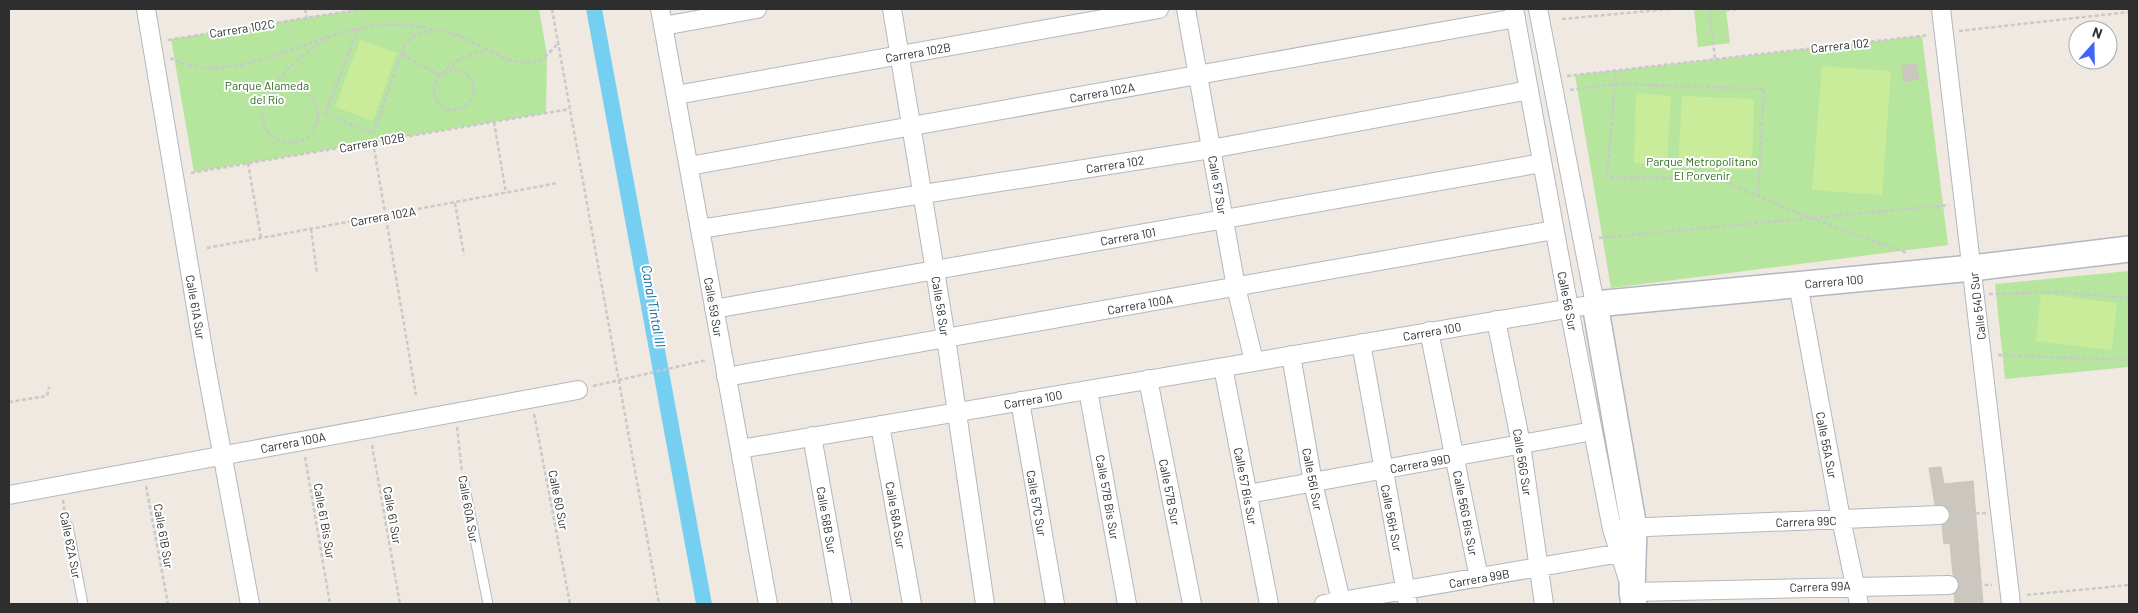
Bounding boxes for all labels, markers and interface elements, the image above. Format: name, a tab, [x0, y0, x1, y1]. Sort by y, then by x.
street label: Carrera 102C	[208, 16, 276, 40]
north arrow	[2068, 20, 2118, 70]
text: N	[2090, 23, 2105, 42]
street label: Carrera 102	[1810, 35, 1870, 55]
street label: Carrera 102B	[884, 39, 952, 65]
park label: Parque Alameda del Río	[225, 78, 309, 106]
street label: Carrera 102A	[1068, 79, 1136, 105]
street label: Carrera 102B	[338, 129, 406, 155]
street label: Carrera 102	[1085, 152, 1145, 176]
street label: Calle 57 Sur	[1206, 154, 1230, 216]
park label: Parque Metropolitano El Porvenir	[1646, 154, 1758, 182]
street label: Carrera 102A	[349, 203, 417, 229]
street label: Carrera 101	[1099, 224, 1157, 248]
water label: Canal Tintal III	[638, 264, 670, 349]
street label: Calle 56 Sur	[1555, 270, 1581, 332]
street label: Carrera 100	[1804, 271, 1864, 291]
street label: Calle 54D Sur	[1966, 271, 1988, 341]
street label: Calle 61A Sur	[183, 274, 209, 341]
street label: Calle 58 Sur	[929, 275, 953, 337]
street label: Calle 59 Sur	[702, 276, 726, 339]
street label: Carrera 100A	[1106, 291, 1174, 317]
street label: Carrera 100	[1402, 319, 1462, 343]
street label: Carrera 100	[1003, 387, 1063, 411]
street label: Calle 55A Sur	[1814, 411, 1840, 480]
street label: Calle 56G Sur	[1511, 428, 1535, 497]
street label: Carrera 100A	[259, 429, 327, 455]
street label: Calle 57 Bis Sur	[1232, 446, 1260, 526]
street label: Calle 56I Sur	[1300, 447, 1326, 512]
street label: Carrera 99D	[1389, 451, 1451, 475]
street label: Calle 57B Bis Sur	[1094, 453, 1122, 541]
street label: Calle 57B Sur	[1157, 458, 1183, 527]
street label: Calle 60 Sur	[546, 469, 572, 532]
street label: Calle 57C Sur	[1024, 469, 1050, 538]
street label: Calle 56G Bis Sur	[1451, 469, 1481, 557]
street label: Calle 60A Sur	[456, 474, 482, 544]
street label: Calle 58A Sur	[883, 481, 909, 550]
street label: Calle 61 Bis Sur	[311, 482, 339, 561]
street label: Calle 56H Sur	[1379, 483, 1405, 553]
street label: Calle 61 Sur	[381, 485, 405, 545]
street label: Calle 58B Sur	[814, 485, 840, 555]
street label: Calle 61B Sur	[151, 503, 177, 570]
street label: Calle 62A Sur	[58, 510, 84, 580]
street label: Carrera 99C	[1775, 513, 1837, 529]
street label: Carrera 99B	[1448, 566, 1510, 590]
street label: Carrera 99A	[1789, 578, 1851, 594]

